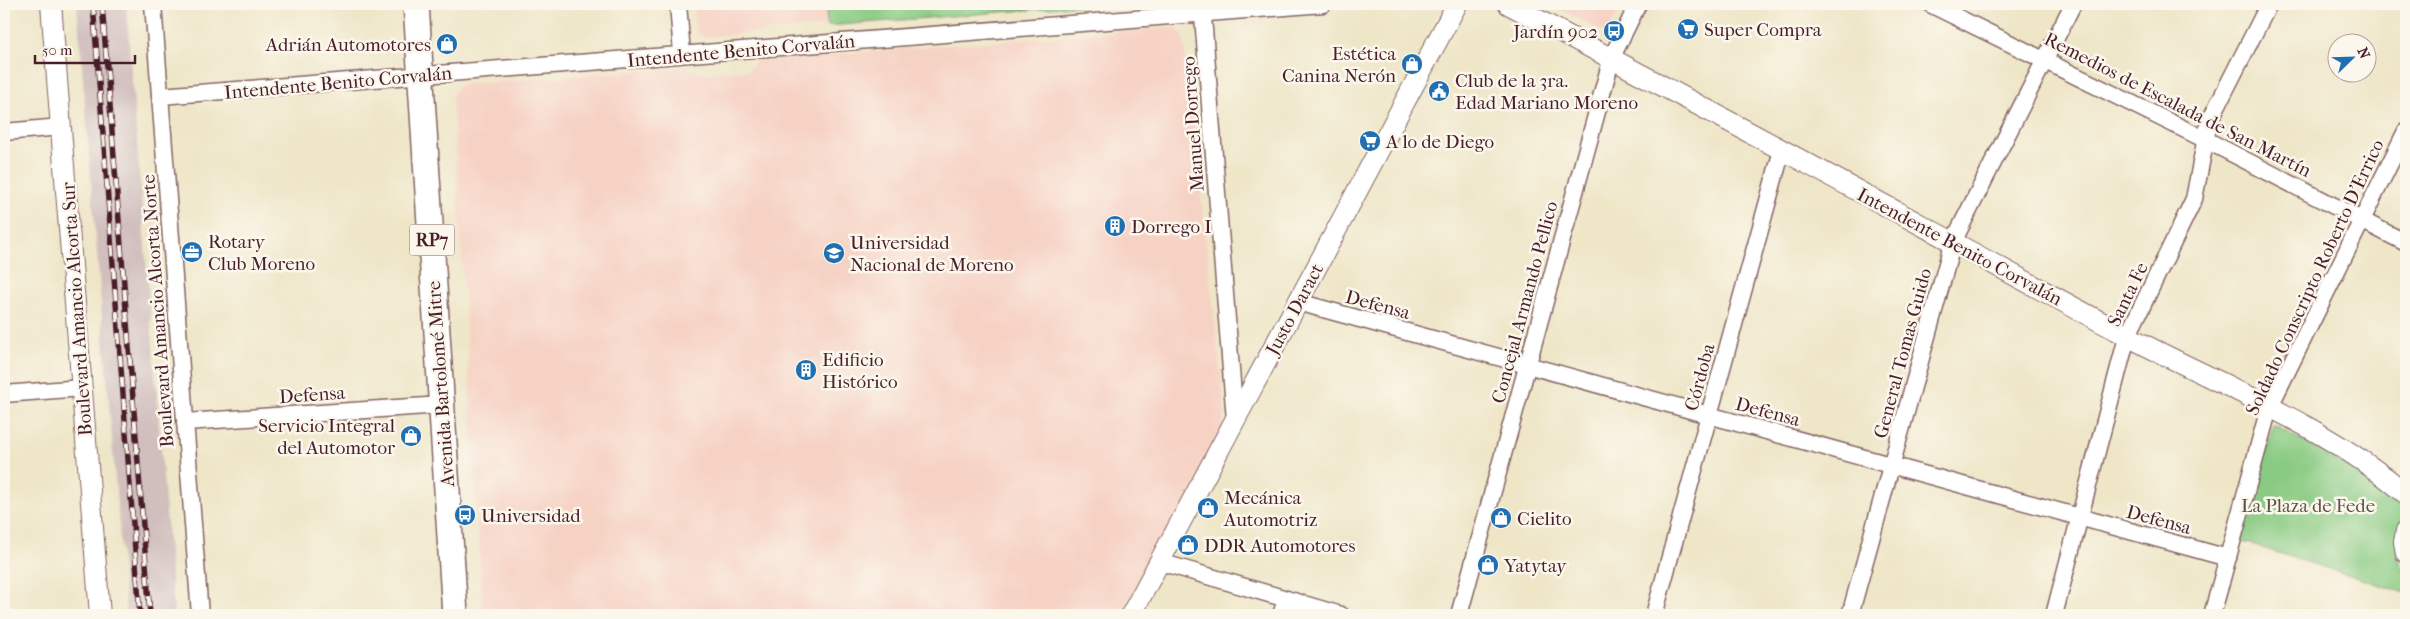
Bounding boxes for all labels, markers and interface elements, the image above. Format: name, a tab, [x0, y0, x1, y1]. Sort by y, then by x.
supermarket icon: Super Compra	[1676, 17, 1700, 41]
bus stop icon: Jardín 902	[1602, 19, 1626, 43]
place label: Super Compra	[1704, 19, 1822, 41]
place label: Jardín 902	[1511, 21, 1598, 43]
street label: Remedios de Escalada de San Martín	[2040, 28, 2315, 182]
street label: Intendente Benito Corvalán	[626, 30, 856, 72]
scale bar	[35, 32, 135, 64]
shop icon: Adrián Automotores	[435, 32, 459, 56]
north arrow	[2328, 32, 2378, 82]
place label: Adrián Automotores	[265, 34, 431, 56]
text: 50 m	[42, 41, 73, 59]
place label: Estética Canina Nerón	[1282, 43, 1396, 87]
text: N	[2354, 45, 2374, 62]
shop icon: Estética Canina Nerón	[1400, 52, 1424, 76]
street label: Manuel Dorrego	[1177, 55, 1209, 192]
street label: Intendente Benito Corvalán	[223, 62, 453, 104]
place label: Club de la 3ra. Edad Mariano Moreno	[1455, 70, 1638, 114]
public building icon: Club de la 3ra. Edad Mariano Moreno	[1427, 79, 1451, 103]
supermarket icon: A lo de Diego	[1358, 129, 1382, 153]
place label: A lo de Diego	[1385, 131, 1494, 153]
street label: Soldado Conscripto Roberto D'Errico	[2241, 136, 2389, 419]
street label: Boulevard Amancio Alcorta Norte	[137, 174, 179, 448]
street label: Boulevard Amancio Alcorta Sur	[57, 180, 97, 437]
street label: Intendente Benito Corvalán	[1853, 183, 2066, 310]
street label: Concejal Armando Pellico	[1487, 198, 1563, 406]
building icon: Dorrego I	[1103, 214, 1127, 238]
place label: Dorrego I	[1131, 216, 1212, 238]
road number: RP7	[410, 224, 454, 256]
place label: Rotary Club Moreno	[208, 231, 316, 275]
place label: Universidad Nacional de Moreno	[850, 232, 1014, 276]
office icon: Rotary Club Moreno	[180, 240, 204, 264]
school or university icon: Universidad Nacional de Moreno	[822, 241, 846, 265]
street label: Santa Fe	[2103, 259, 2153, 330]
street label: Justo Daract	[1261, 260, 1328, 361]
street label: General Tomas Guido	[1870, 265, 1936, 441]
street label: Avenida Bartolomé Mitre	[423, 280, 459, 489]
street label: Defensa	[1343, 286, 1413, 324]
street label: Córdoba	[1680, 341, 1720, 413]
place label: Edificio Histórico	[822, 349, 898, 393]
building icon: Edificio Histórico	[794, 358, 818, 382]
street label: Defensa	[278, 382, 346, 408]
street label: Defensa	[1733, 393, 1803, 431]
place label: Servicio Integral del Automotor	[258, 415, 396, 459]
shop icon: Servicio Integral del Automotor	[399, 424, 423, 448]
place label: Mecánica Automotriz	[1223, 487, 1317, 531]
park label: La Plaza de Fede	[2241, 495, 2375, 517]
shop icon: Mecánica Automotriz	[1196, 496, 1220, 520]
street label: Defensa	[2124, 501, 2194, 539]
bus stop icon: Universidad	[453, 503, 477, 527]
place label: Universidad	[481, 505, 581, 527]
shop icon: Cielito	[1489, 506, 1513, 530]
place label: Cielito	[1517, 508, 1572, 530]
shop icon: DDR Automotores	[1176, 533, 1200, 557]
place label: DDR Automotores	[1204, 535, 1355, 557]
shop icon: Yatytay	[1476, 553, 1500, 577]
place label: Yatytay	[1503, 555, 1567, 577]

